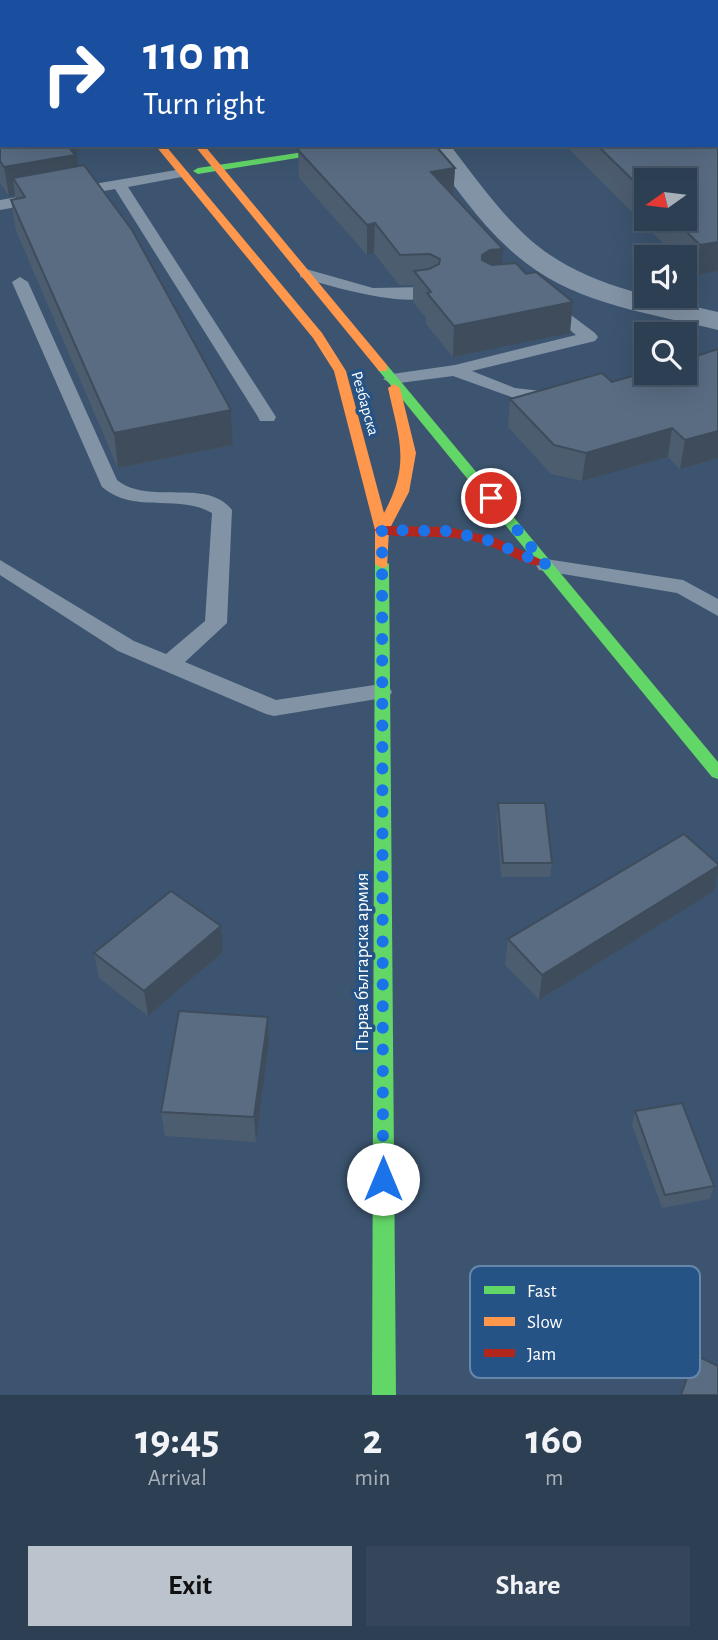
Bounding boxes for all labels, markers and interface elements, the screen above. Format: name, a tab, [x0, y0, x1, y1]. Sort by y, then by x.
icon: right	[28, 28, 119, 119]
text: 110 m	[143, 30, 251, 79]
text: Turn right	[143, 88, 265, 120]
north arrow	[634, 168, 696, 231]
map controls	[634, 168, 697, 385]
button: sound	[634, 245, 697, 308]
button: search	[634, 322, 697, 385]
street label: Резбарска	[348, 369, 382, 437]
pin	[461, 468, 521, 528]
icon: arrive	[472, 479, 510, 517]
street label: Първа българска армия	[353, 873, 372, 1051]
position arrow	[346, 1142, 420, 1216]
legend	[470, 1266, 700, 1378]
text: Fast	[527, 1282, 557, 1301]
text: Slow	[527, 1313, 563, 1332]
text: Jam	[527, 1345, 556, 1364]
text: 19:45	[135, 1419, 219, 1461]
text: 2	[363, 1419, 382, 1461]
text: 160	[526, 1419, 583, 1461]
text: Arrival	[148, 1467, 207, 1490]
text: min	[355, 1467, 390, 1490]
text: m	[545, 1467, 563, 1490]
button: Exit	[28, 1546, 352, 1626]
button: Share	[366, 1546, 690, 1626]

